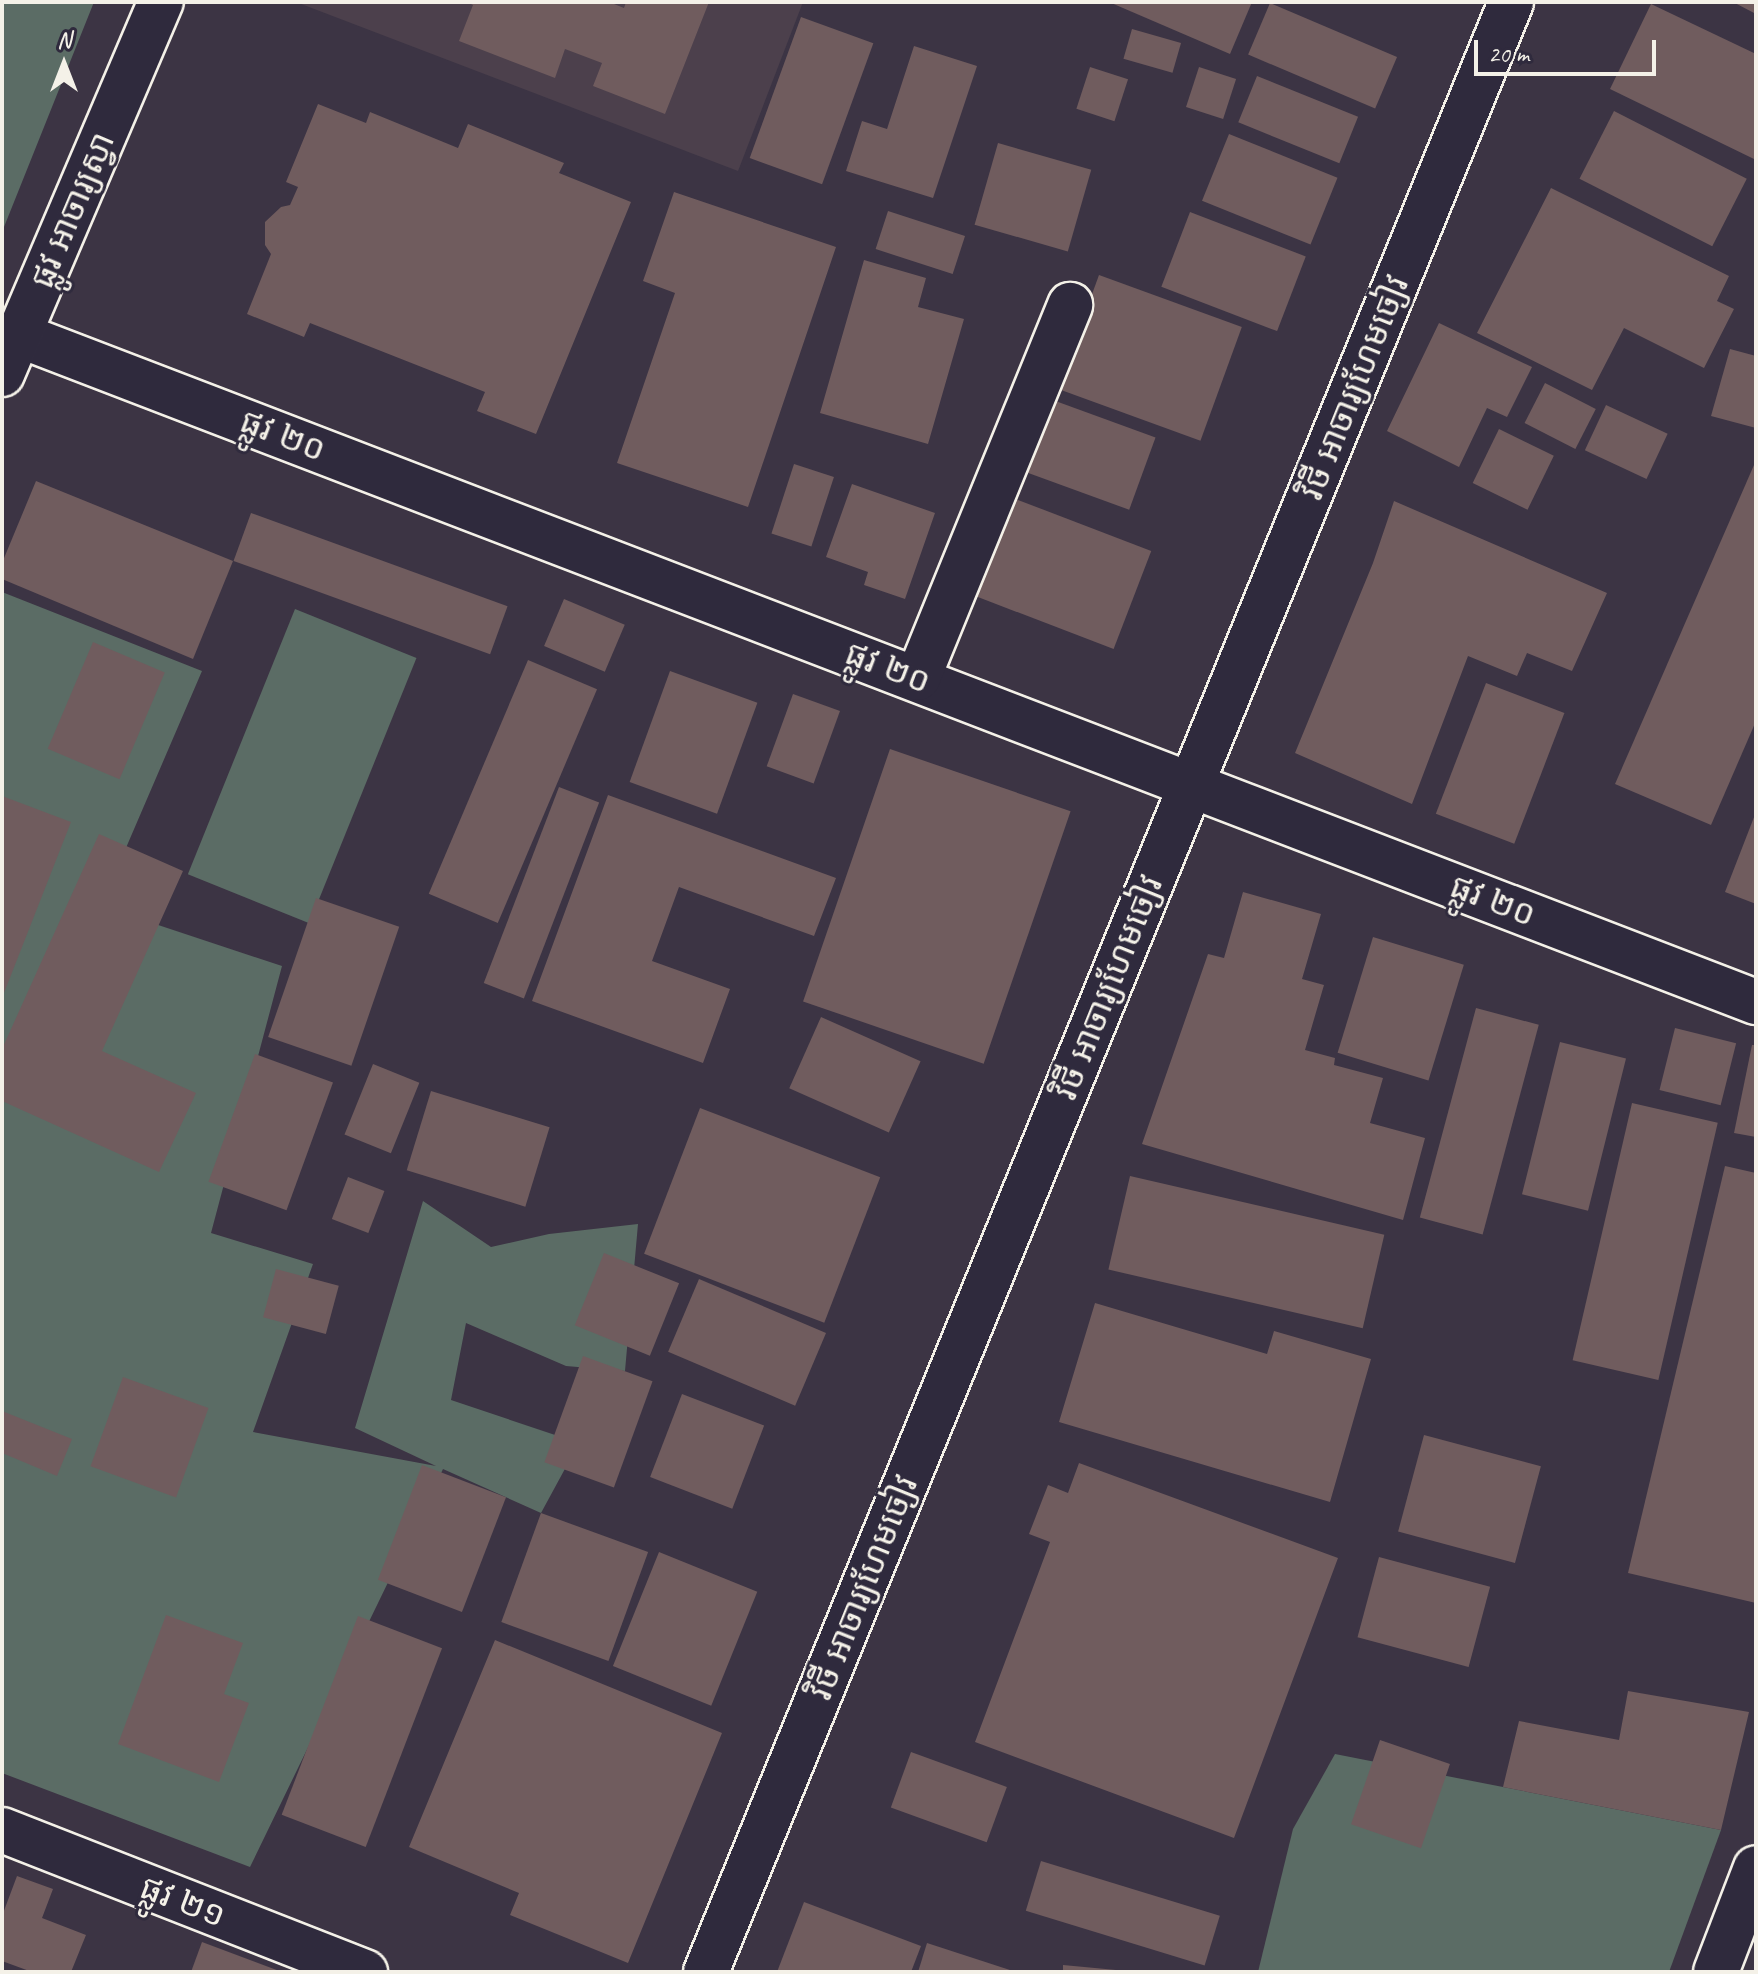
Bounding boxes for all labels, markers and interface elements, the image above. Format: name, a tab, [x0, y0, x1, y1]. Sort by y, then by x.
north arrow	[24, 24, 104, 104]
scale bar	[1478, 24, 1660, 74]
text: N	[57, 26, 71, 54]
text: 20 m	[1488, 39, 1529, 69]
street label: ផ្លូវ អាចារ្យស្វា	[21, 126, 123, 294]
street label: វិថី អាចារ្យហែមចៀវ	[1290, 269, 1418, 505]
street label: ផ្លូវ ២០	[235, 400, 331, 470]
street label: ផ្លូវ ២០	[840, 632, 936, 702]
street label: ផ្លូវ ២០	[1445, 865, 1541, 935]
street label: វិថី អាចារ្យហែមចៀវ	[1044, 869, 1172, 1105]
street label: វិថី អាចារ្យហែមចៀវ	[799, 1469, 927, 1705]
street label: ផ្លូវ ២១	[135, 1866, 231, 1936]

